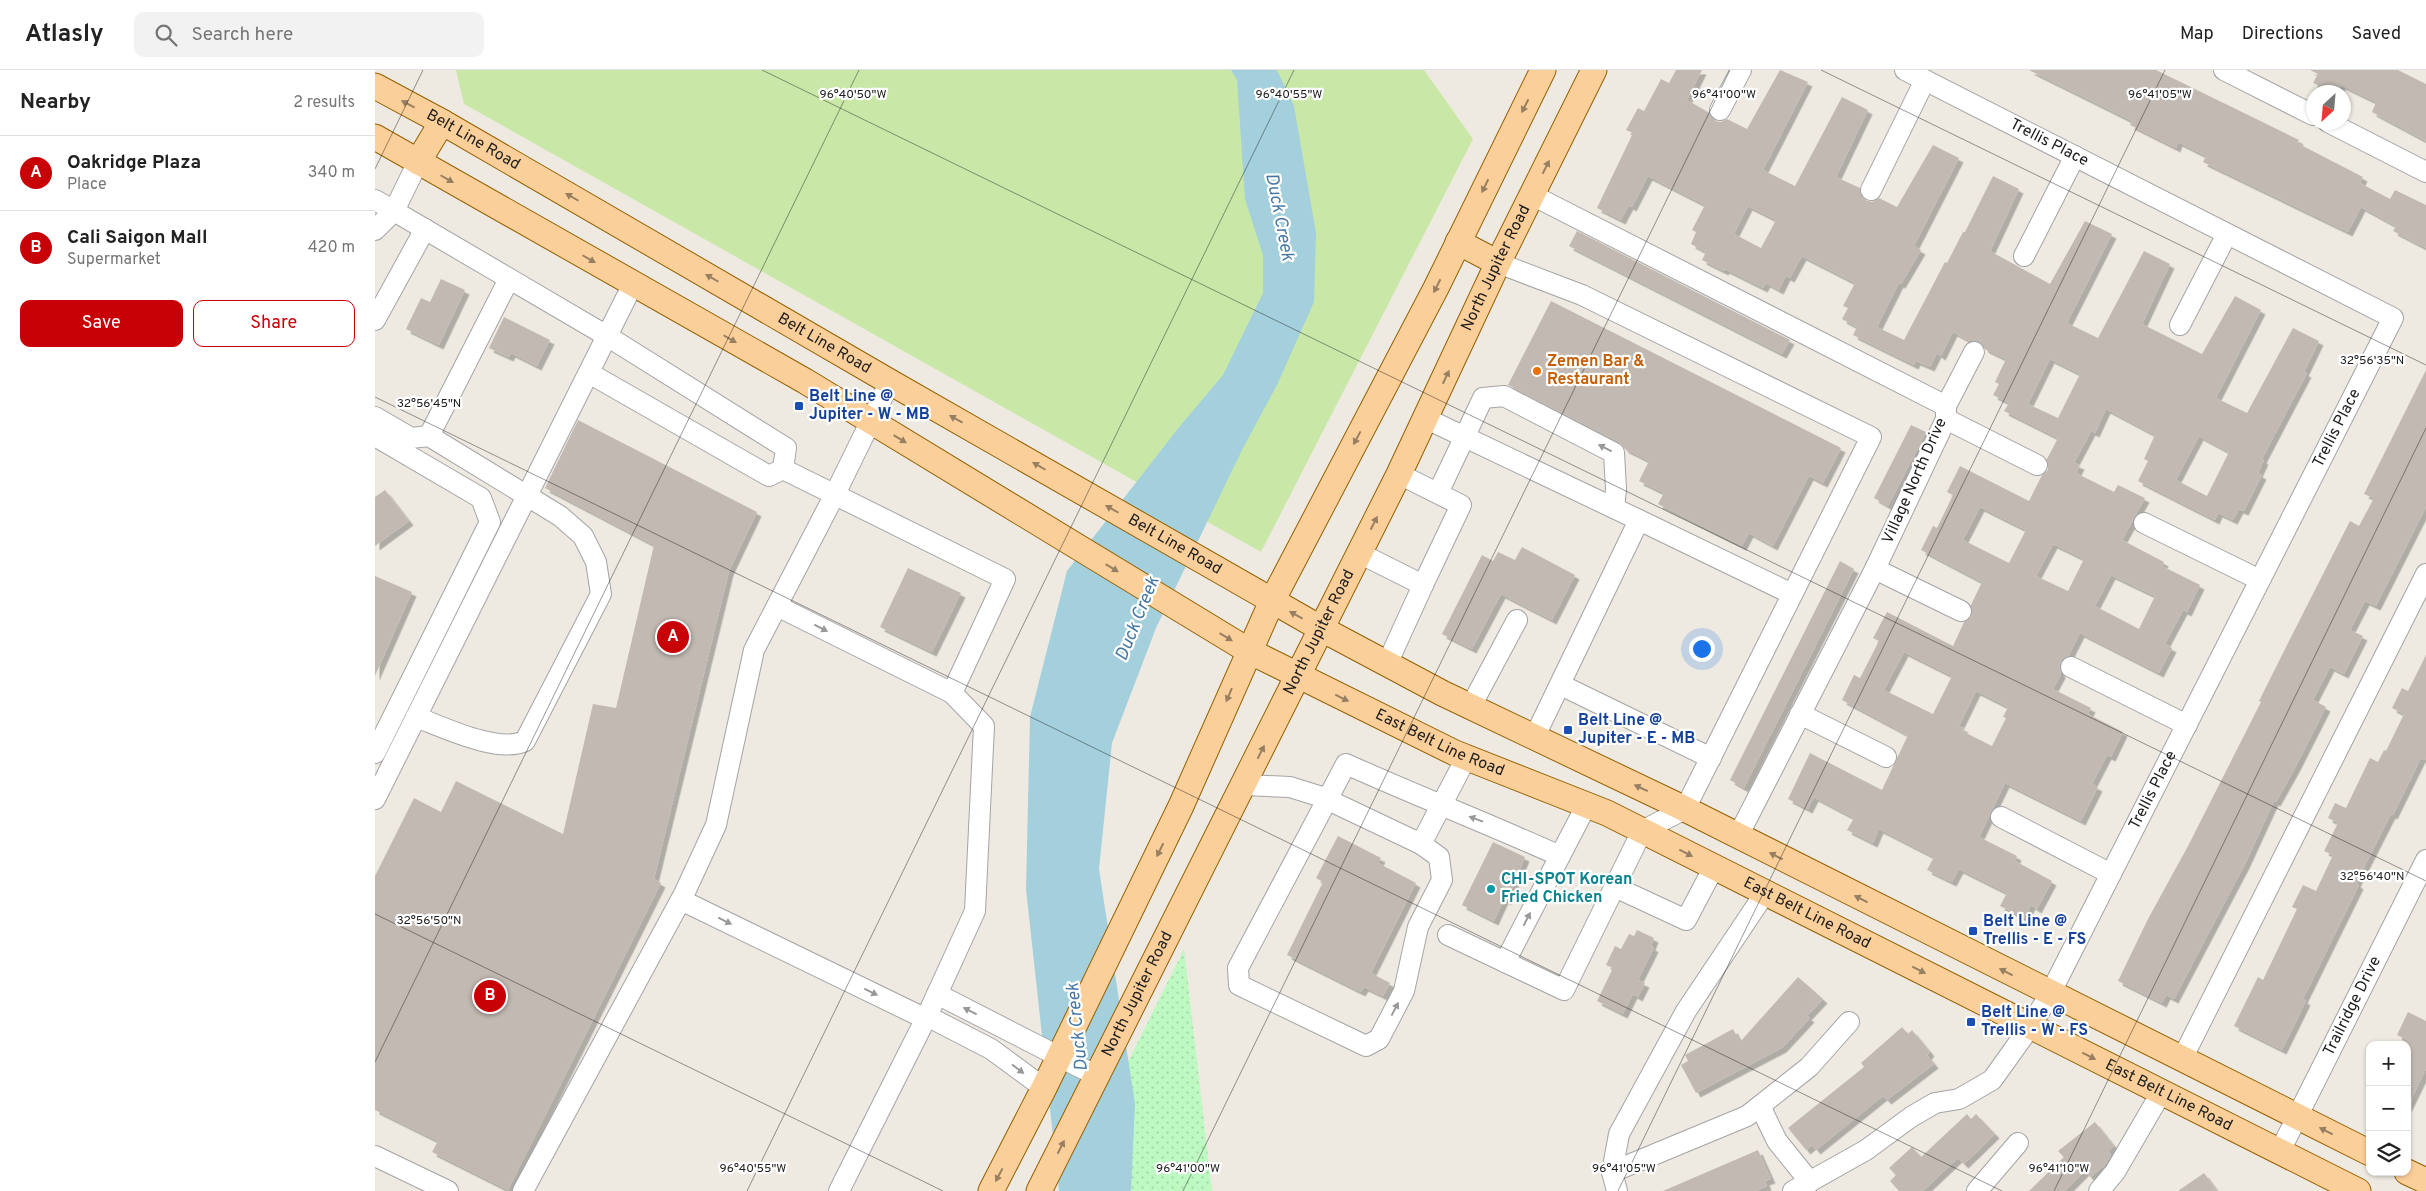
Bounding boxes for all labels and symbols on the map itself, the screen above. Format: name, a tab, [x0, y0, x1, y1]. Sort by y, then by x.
north arrow	[2306, 85, 2351, 130]
text: 96°40'50"W	[819, 87, 887, 103]
text: 96°40'55"W	[1256, 87, 1322, 103]
text: 96°41'00"W	[1692, 87, 1756, 103]
text: 96°41'05"W	[2128, 87, 2192, 103]
one-way arrow	[1521, 99, 1529, 113]
one-way arrow	[401, 100, 416, 108]
street label: Belt Line Road	[423, 105, 524, 175]
street label: Trellis Place	[2006, 115, 2092, 171]
one-way arrow	[1542, 160, 1550, 174]
water label: Duck Creek	[1259, 171, 1299, 264]
one-way arrow	[441, 174, 454, 183]
one-way arrow	[1481, 179, 1489, 193]
one-way arrow	[565, 192, 578, 201]
street label: North Jupiter Road	[1457, 202, 1535, 335]
one-way arrow	[581, 255, 596, 263]
one-way arrow	[706, 273, 719, 282]
one-way arrow	[1433, 279, 1441, 293]
street label: Belt Line Road	[774, 309, 875, 379]
one-way arrow	[723, 335, 737, 343]
place label: Zemen Bar & Restaurant	[1547, 352, 1645, 390]
text: 32°56'35"N	[2340, 353, 2404, 369]
marker: Zemen Bar & Restaurant	[1531, 365, 1543, 377]
one-way arrow	[1442, 370, 1450, 384]
street label: Trellis Place	[2309, 385, 2365, 471]
place label: Belt Line @ Jupiter - W - MB	[809, 387, 930, 425]
text: 32°56'45"N	[397, 396, 461, 412]
marker: Belt Line @ Jupiter - W - MB	[793, 400, 805, 412]
one-way arrow	[948, 415, 963, 423]
street label: Village North Drive	[1878, 415, 1952, 547]
one-way arrow	[1353, 431, 1361, 446]
one-way arrow	[894, 435, 907, 444]
one-way arrow	[1597, 444, 1612, 452]
one-way arrow	[1032, 462, 1046, 471]
one-way arrow	[1105, 504, 1119, 513]
street label: Belt Line Road	[1124, 510, 1225, 580]
one-way arrow	[1370, 515, 1378, 530]
one-way arrow	[1105, 563, 1118, 572]
street label: North Jupiter Road	[1280, 566, 1359, 699]
water label: Duck Creek	[1111, 573, 1166, 664]
one-way arrow	[1290, 610, 1303, 619]
pin: A	[657, 618, 689, 656]
one-way arrow	[814, 624, 828, 632]
one-way arrow	[1219, 632, 1232, 641]
your location	[1689, 636, 1715, 662]
one-way arrow	[1225, 688, 1233, 702]
one-way arrow	[1335, 694, 1349, 702]
street label: East Belt Line Road	[1372, 705, 1507, 781]
place label: Belt Line @ Jupiter - E - MB	[1578, 711, 1695, 749]
marker: Belt Line @ Jupiter - E - MB	[1562, 724, 1574, 736]
one-way arrow	[1257, 744, 1265, 759]
street label: Trellis Place	[2125, 747, 2182, 833]
one-way arrow	[1634, 784, 1648, 792]
one-way arrow	[1468, 815, 1483, 823]
one-way arrow	[1156, 842, 1164, 857]
one-way arrow	[1679, 849, 1693, 857]
one-way arrow	[1769, 852, 1783, 860]
text: 32°56'40"N	[2340, 869, 2404, 885]
place label: CHI-SPOT Korean Fried Chicken	[1501, 870, 1633, 908]
street label: East Belt Line Road	[1740, 873, 1874, 954]
marker: CHI-SPOT Korean Fried Chicken	[1485, 883, 1497, 895]
one-way arrow	[1854, 895, 1868, 903]
one-way arrow	[1523, 911, 1531, 926]
place label: Belt Line @ Trellis - E - FS	[1983, 912, 2086, 950]
text: 32°56'50"N	[397, 913, 461, 929]
one-way arrow	[718, 917, 732, 925]
marker: Belt Line @ Trellis - E - FS	[1967, 925, 1979, 937]
street label: North Jupiter Road	[1098, 928, 1178, 1061]
street label: Trailridge Drive	[2319, 953, 2386, 1059]
one-way arrow	[1912, 966, 1926, 974]
one-way arrow	[1999, 968, 2014, 976]
pin: B	[474, 977, 506, 1015]
water label: Duck Creek	[1062, 981, 1094, 1072]
one-way arrow	[864, 989, 878, 997]
one-way arrow	[1390, 1003, 1399, 1016]
place label: Belt Line @ Trellis - W - FS	[1981, 1003, 2088, 1041]
one-way arrow	[963, 1007, 977, 1015]
marker: Belt Line @ Trellis - W - FS	[1965, 1016, 1977, 1028]
one-way arrow	[2082, 1052, 2096, 1060]
street label: East Belt Line Road	[2101, 1055, 2236, 1136]
one-way arrow	[1011, 1063, 1024, 1074]
one-way arrow	[2319, 1127, 2333, 1135]
one-way arrow	[1057, 1140, 1065, 1155]
text: 96°40'55"W	[720, 1161, 786, 1177]
text: 96°41'00"W	[1156, 1161, 1220, 1177]
text: 96°41'05"W	[1592, 1161, 1656, 1177]
text: 96°41'10"W	[2029, 1161, 2089, 1177]
one-way arrow	[995, 1167, 1003, 1182]

